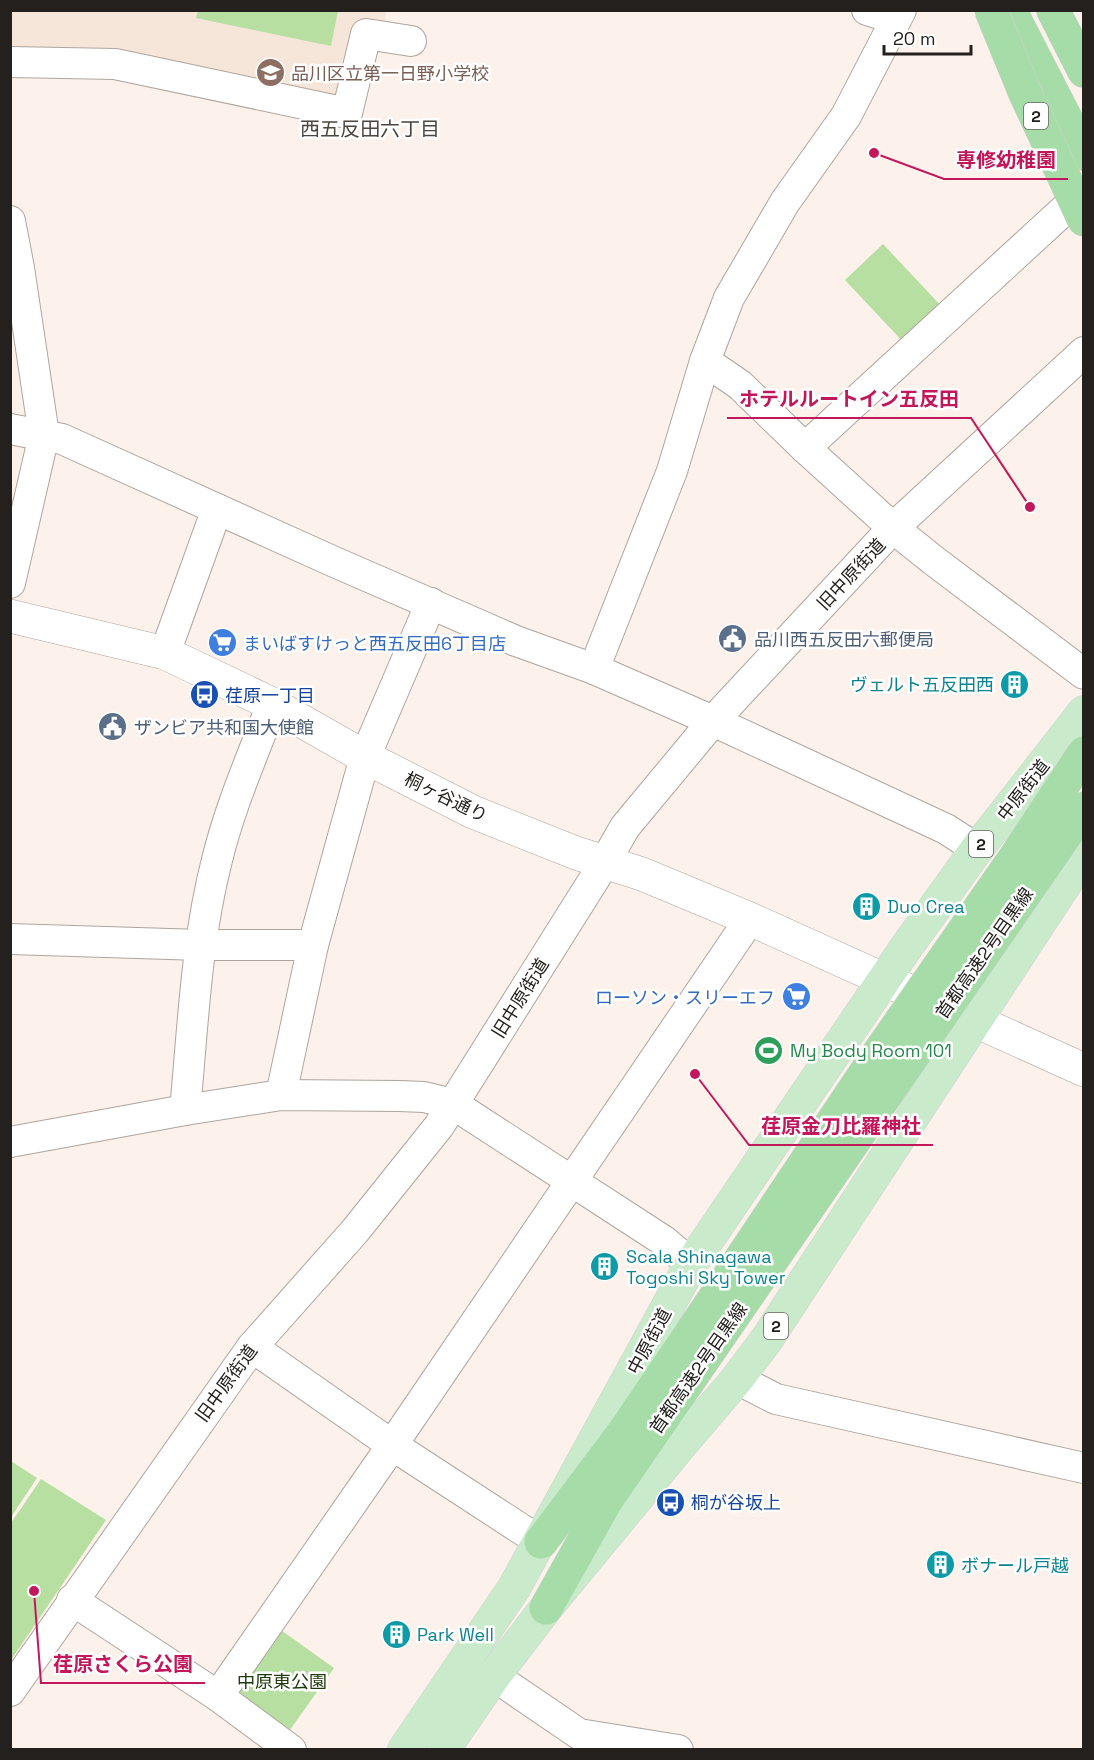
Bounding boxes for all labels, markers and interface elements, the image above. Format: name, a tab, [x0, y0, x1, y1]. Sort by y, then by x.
scale bar	[884, 18, 971, 56]
text: 20 m	[893, 27, 936, 50]
school or university icon: 品川区立第一日野小学校	[254, 57, 286, 89]
place label: 品川区立第一日野小学校	[291, 62, 489, 85]
road number: 2	[1024, 103, 1048, 129]
district label: 西五反田六丁目	[300, 116, 440, 142]
callout: 専修幼稚園	[944, 141, 1068, 179]
text: 専修幼稚園	[956, 147, 1056, 173]
callout: ホテルルートイン五反田	[727, 380, 971, 418]
text: ホテルルートイン五反田	[739, 386, 959, 412]
street label: 旧中原街道	[812, 533, 890, 615]
public building icon: 品川西五反田六郵便局	[717, 623, 749, 655]
supermarket icon: まいばすけっと西五反田6丁目店	[206, 627, 238, 659]
place label: 品川西五反田六郵便局	[754, 628, 934, 651]
place label: まいばすけっと西五反田6丁目店	[243, 632, 506, 655]
building icon: ヴェルト五反田西	[999, 668, 1031, 700]
place label: ヴェルト五反田西	[850, 673, 994, 696]
bus stop icon: 荏原一丁目	[188, 679, 220, 711]
place label: 荏原一丁目	[225, 684, 315, 707]
public building icon: ザンビア共和国大使館	[97, 711, 129, 743]
place label: ザンビア共和国大使館	[134, 716, 314, 739]
street label: 中原街道	[992, 755, 1054, 825]
street label: 桐ヶ谷通り	[401, 767, 491, 827]
road number: 2	[969, 831, 993, 857]
street label: 首都高速2号目黒線	[930, 883, 1038, 1023]
building icon: Duo Crea	[850, 890, 882, 922]
place label: Duo Crea	[887, 895, 965, 918]
street label: 旧中原街道	[486, 954, 554, 1042]
supermarket icon: ローソン・スリーエフ	[780, 981, 812, 1013]
place label: ローソン・スリーエフ	[595, 986, 775, 1009]
sports icon: My Body Room 101	[753, 1034, 785, 1066]
place label: My Body Room 101	[790, 1039, 952, 1062]
callout: 荏原金刀比羅神社	[749, 1107, 933, 1145]
text: 荏原金刀比羅神社	[761, 1113, 921, 1139]
place label: Scala Shinagawa Togoshi Sky Tower	[626, 1245, 786, 1289]
building icon: Scala Shinagawa Togoshi Sky Tower	[589, 1250, 621, 1282]
street label: 首都高速2号目黒線	[644, 1298, 752, 1438]
street label: 中原街道	[622, 1304, 676, 1378]
road number: 2	[764, 1313, 788, 1339]
street label: 旧中原街道	[190, 1340, 262, 1426]
bus stop icon: 桐が谷坂上	[654, 1486, 686, 1518]
place label: 桐が谷坂上	[691, 1491, 781, 1514]
building icon: ボナール戸越	[924, 1549, 956, 1581]
place label: ボナール戸越	[961, 1554, 1069, 1577]
building icon: Park Well	[380, 1618, 412, 1650]
place label: Park Well	[417, 1623, 494, 1646]
callout: 荏原さくら公園	[41, 1645, 205, 1683]
text: 荏原さくら公園	[53, 1651, 193, 1677]
park label: 中原東公園	[237, 1670, 327, 1693]

